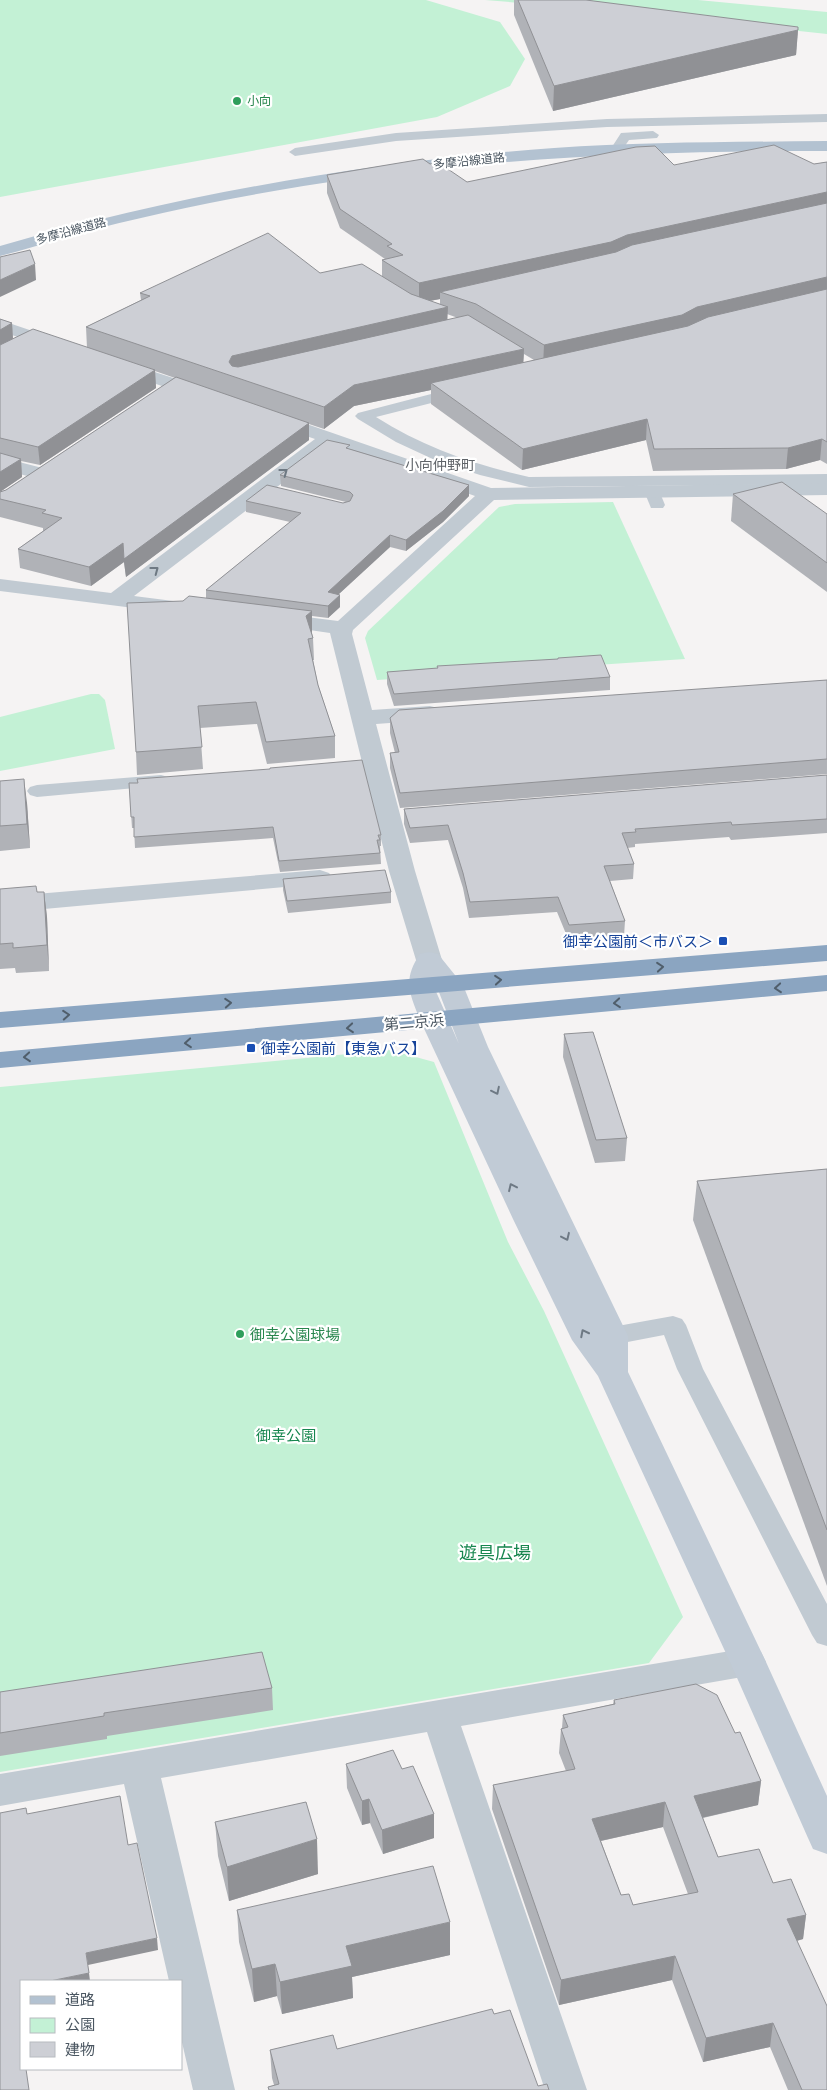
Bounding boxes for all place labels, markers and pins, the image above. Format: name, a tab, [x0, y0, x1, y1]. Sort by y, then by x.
place label: 小向	[247, 94, 271, 108]
marker: 小向	[231, 95, 243, 107]
place label: 御幸公園前＜市バス＞	[563, 933, 713, 950]
marker: 御幸公園前＜市バス＞	[717, 935, 729, 947]
place label: 御幸公園前【東急バス】	[261, 1040, 426, 1057]
marker: 御幸公園前【東急バス】	[245, 1042, 257, 1054]
place label: 御幸公園球場	[250, 1326, 340, 1343]
marker: 御幸公園球場	[234, 1328, 246, 1340]

